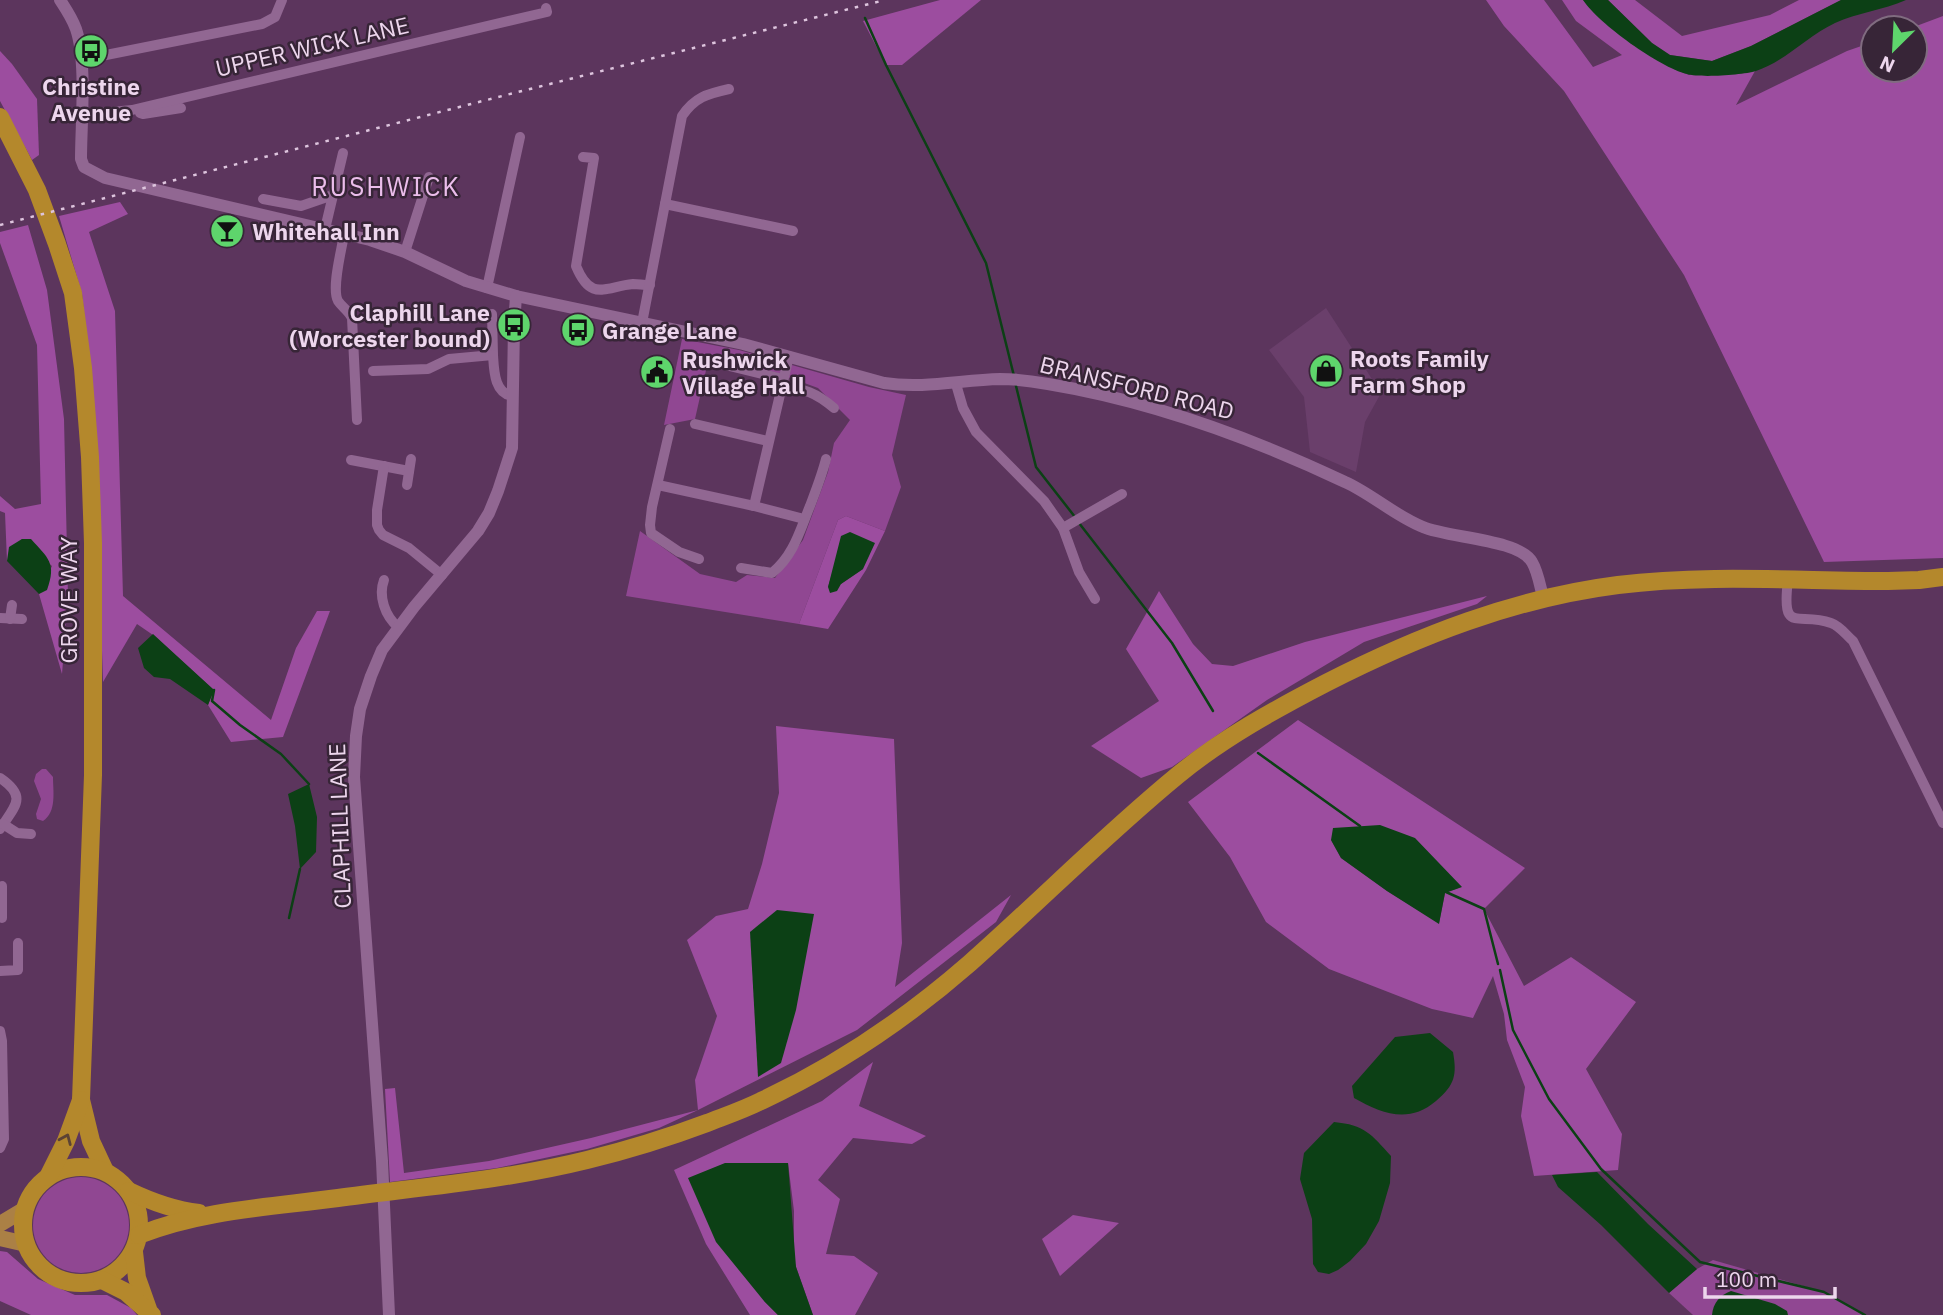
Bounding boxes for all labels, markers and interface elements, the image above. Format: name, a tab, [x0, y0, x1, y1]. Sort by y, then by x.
street label: UPPER WICK LANE	[212, 9, 412, 83]
north arrow	[1859, 14, 1929, 84]
bus stop icon: Christine Avenue	[72, 32, 110, 70]
text: N	[1876, 51, 1898, 78]
place label: Christine Avenue	[42, 71, 140, 127]
district label: RUSHWICK	[311, 169, 461, 203]
bar icon: Whitehall Inn	[208, 212, 246, 250]
place label: Whitehall Inn	[252, 216, 400, 246]
place label: Claphill Lane (Worcester bound)	[289, 297, 490, 353]
bus stop icon: Claphill Lane (Worcester bound)	[495, 306, 533, 344]
bus stop icon: Grange Lane	[559, 311, 597, 349]
place label: Grange Lane	[602, 315, 737, 345]
place label: Roots Family Farm Shop	[1350, 343, 1489, 399]
place label: Rushwick Village Hall	[682, 344, 805, 400]
street label: BRANSFORD ROAD	[1037, 348, 1237, 426]
shop icon: Roots Family Farm Shop	[1307, 352, 1345, 390]
public building icon: Rushwick Village Hall	[638, 353, 676, 391]
street label: GROVE WAY	[53, 536, 83, 663]
street label: CLAPHILL LANE	[321, 743, 357, 909]
one-way arrow	[58, 1134, 72, 1146]
scale bar	[1705, 1256, 1834, 1300]
text: 100 m	[1716, 1265, 1777, 1293]

